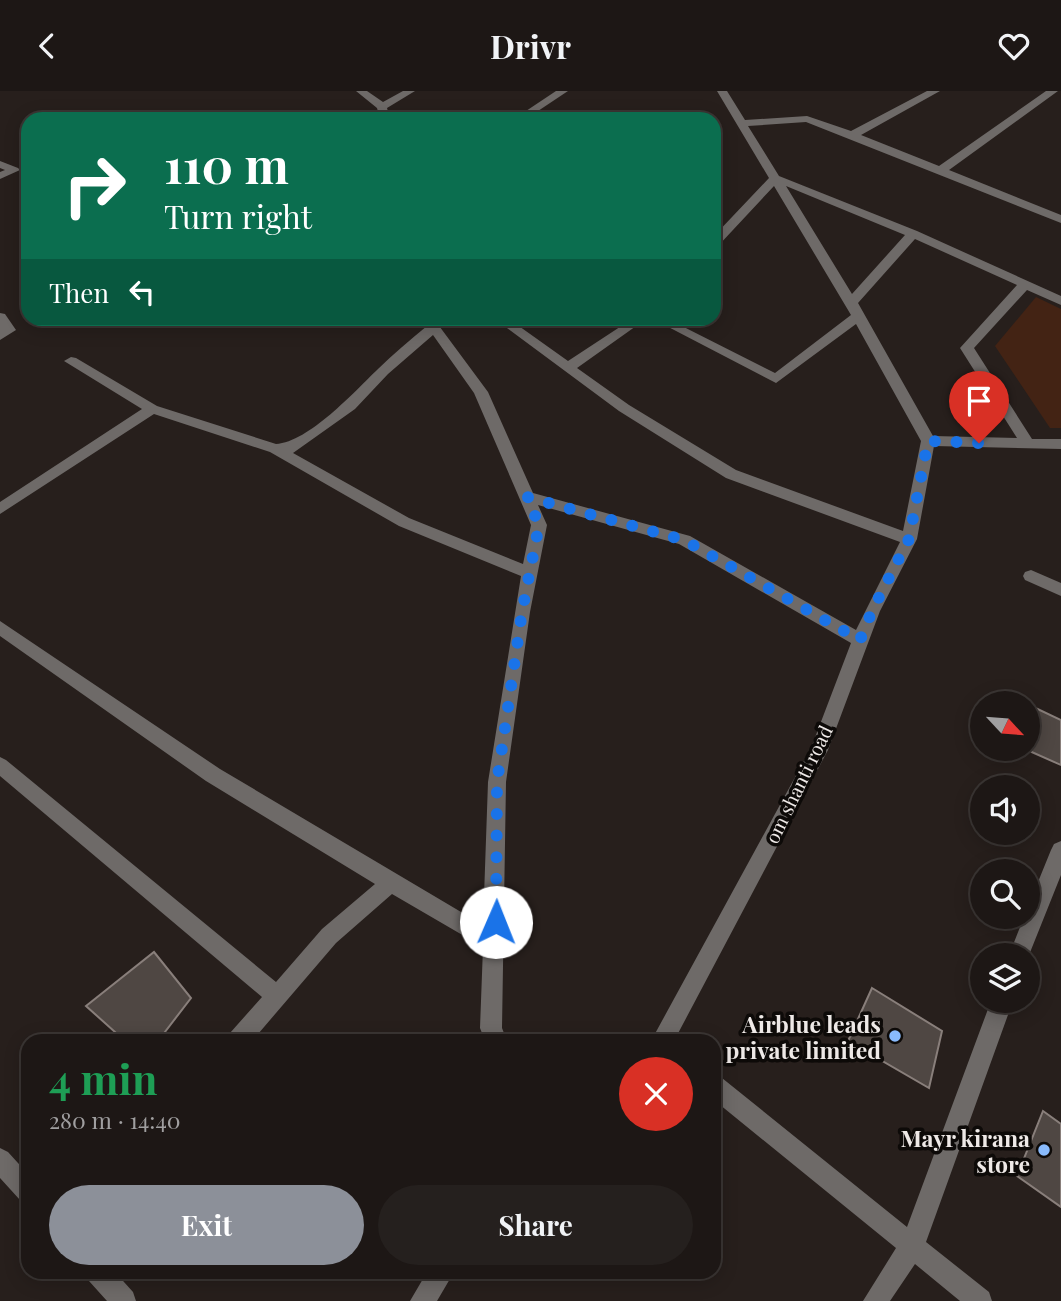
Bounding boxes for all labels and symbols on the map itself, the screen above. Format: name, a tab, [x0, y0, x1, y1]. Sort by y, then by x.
pin	[949, 371, 1009, 443]
north arrow	[970, 691, 1040, 761]
street label: om shanti road	[758, 721, 838, 847]
position arrow	[459, 885, 533, 959]
place label: Airblue leads private limited	[725, 1008, 881, 1065]
marker: Airblue leads private limited	[887, 1028, 903, 1044]
place label: Mayr kirana store	[900, 1122, 1030, 1179]
marker: Mayr kirana store	[1036, 1142, 1052, 1158]

